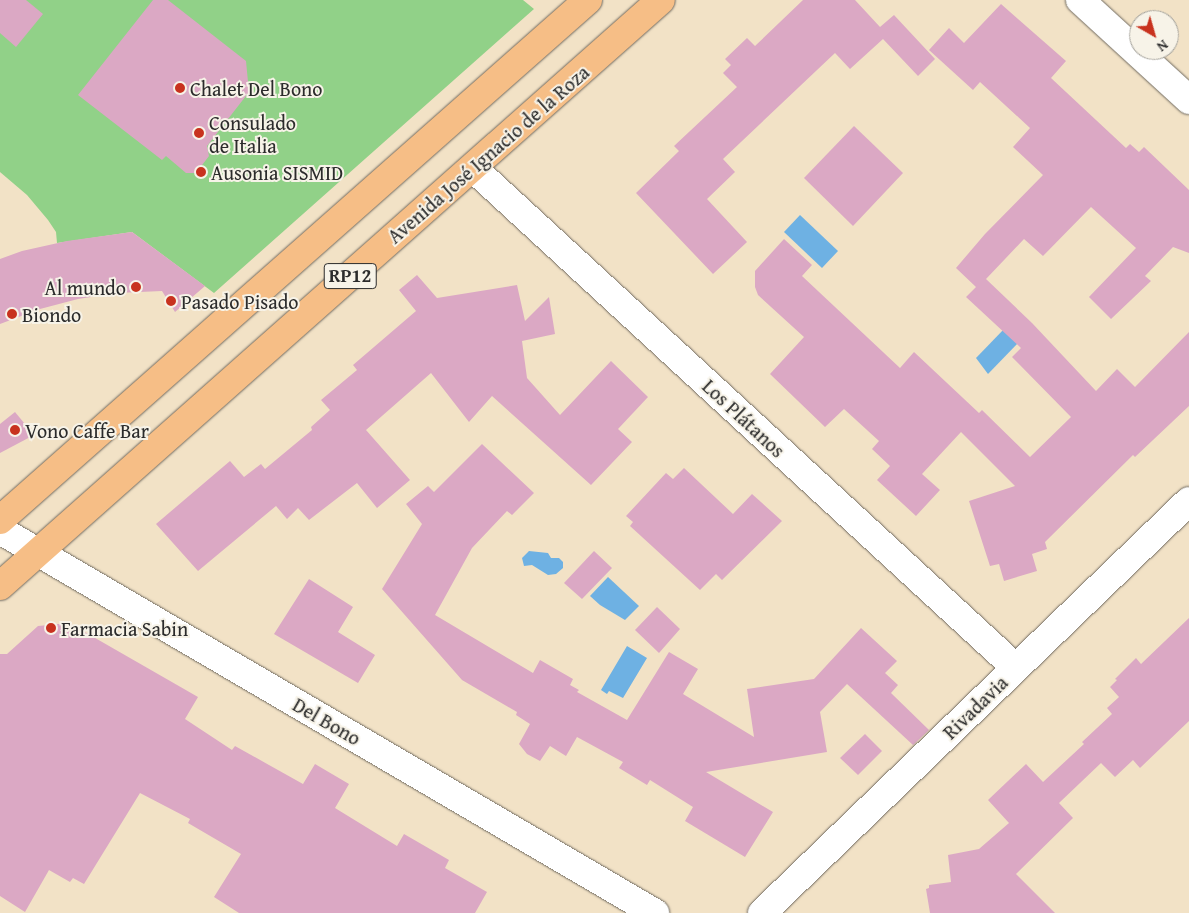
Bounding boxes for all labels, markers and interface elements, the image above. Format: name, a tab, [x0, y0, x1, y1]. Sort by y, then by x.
north arrow	[1129, 10, 1179, 60]
text: N	[1153, 35, 1172, 57]
street label: Avenida José Ignacio de la Roza	[382, 60, 594, 248]
place label: Chalet Del Bono	[190, 76, 323, 100]
marker: Chalet Del Bono	[174, 82, 186, 94]
place label: Consulado de Italia	[209, 110, 296, 157]
marker: Consulado de Italia	[193, 127, 205, 139]
place label: Ausonia SISMID	[211, 160, 343, 184]
marker: Ausonia SISMID	[195, 166, 207, 178]
road number: RP12	[322, 260, 378, 292]
place label: Al mundo	[45, 275, 126, 299]
marker: Al mundo	[130, 281, 142, 293]
place label: Pasado Pisado	[181, 289, 299, 313]
marker: Pasado Pisado	[165, 295, 177, 307]
place label: Biondo	[22, 302, 81, 326]
marker: Biondo	[6, 308, 18, 320]
street label: Los Plátanos	[698, 374, 790, 462]
place label: Vono Caffe Bar	[25, 418, 149, 442]
marker: Vono Caffe Bar	[9, 424, 21, 436]
place label: Farmacia Sabin	[61, 616, 188, 640]
marker: Farmacia Sabin	[45, 622, 57, 634]
street label: Rivadavia	[938, 670, 1012, 744]
street label: Del Bono	[289, 692, 365, 750]

